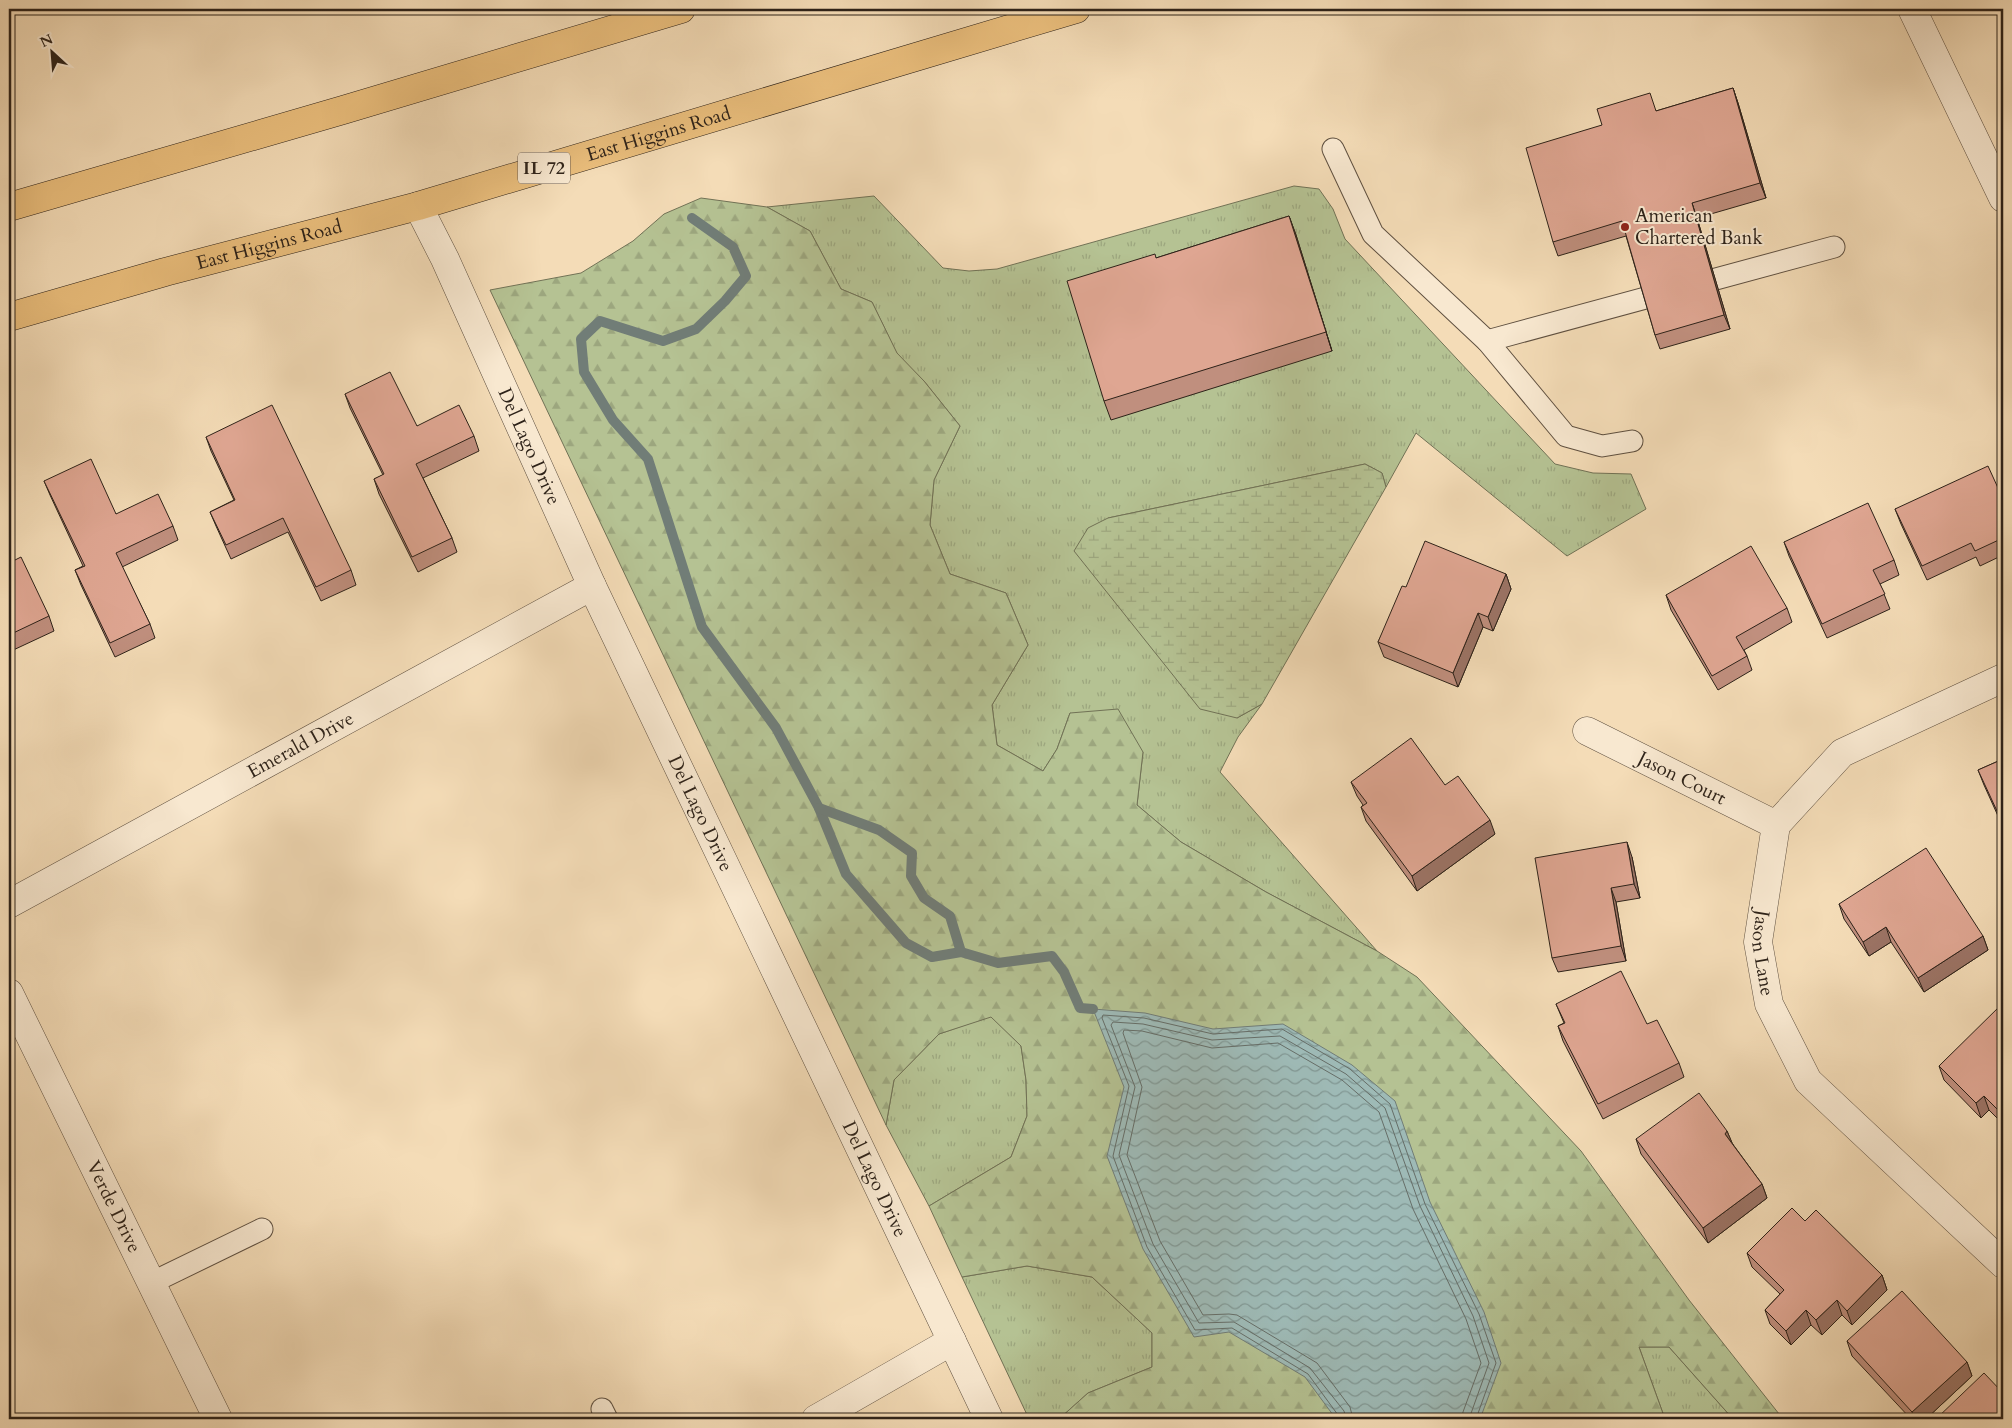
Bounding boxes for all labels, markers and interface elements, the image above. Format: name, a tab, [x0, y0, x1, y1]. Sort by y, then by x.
north arrow	[28, 28, 78, 78]
text: N	[37, 30, 56, 52]
street label: East Higgins Road	[583, 100, 734, 168]
road number: IL 72	[518, 152, 570, 184]
place label: American Chartered Bank	[1635, 203, 1763, 251]
street label: East Higgins Road	[194, 213, 345, 276]
marker: American Chartered Bank	[1619, 221, 1631, 233]
street label: Del Lago Drive	[492, 384, 567, 509]
street label: Emerald Drive	[243, 705, 358, 785]
street label: Jason Court	[1631, 744, 1730, 811]
street label: Del Lago Drive	[662, 751, 739, 876]
street label: Jason Lane	[1745, 906, 1780, 998]
street label: Del Lago Drive	[836, 1117, 913, 1241]
street label: Verde Drive	[80, 1156, 147, 1257]

